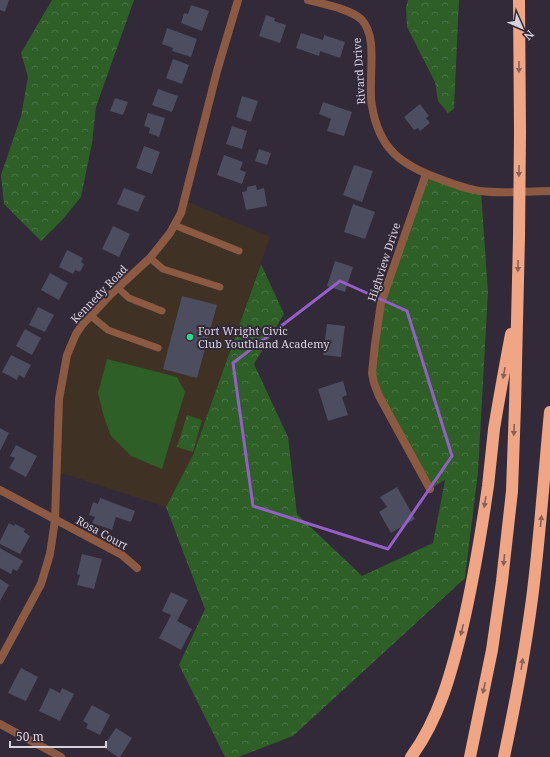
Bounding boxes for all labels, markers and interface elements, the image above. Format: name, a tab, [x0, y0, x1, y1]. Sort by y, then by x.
north arrow	[502, 8, 542, 48]
text: N	[521, 27, 538, 44]
street label: Rivard Drive	[349, 37, 368, 105]
one-way arrow	[516, 61, 523, 73]
one-way arrow	[516, 165, 522, 178]
street label: Highview Drive	[364, 220, 403, 303]
one-way arrow	[515, 260, 521, 273]
street label: Kennedy Road	[67, 261, 131, 326]
place label: Fort Wright Civic Club Youthland Academy	[198, 323, 330, 351]
marker: Fort Wright Civic Club Youthland Academy	[185, 332, 195, 342]
one-way arrow	[501, 367, 507, 379]
one-way arrow	[511, 424, 518, 436]
one-way arrow	[482, 496, 488, 508]
street label: Rosa Court	[74, 512, 131, 553]
one-way arrow	[537, 515, 544, 527]
one-way arrow	[501, 554, 508, 566]
one-way arrow	[458, 624, 464, 636]
one-way arrow	[519, 658, 525, 670]
one-way arrow	[481, 682, 487, 695]
scale bar	[10, 723, 106, 749]
text: 50 m	[16, 728, 44, 745]

